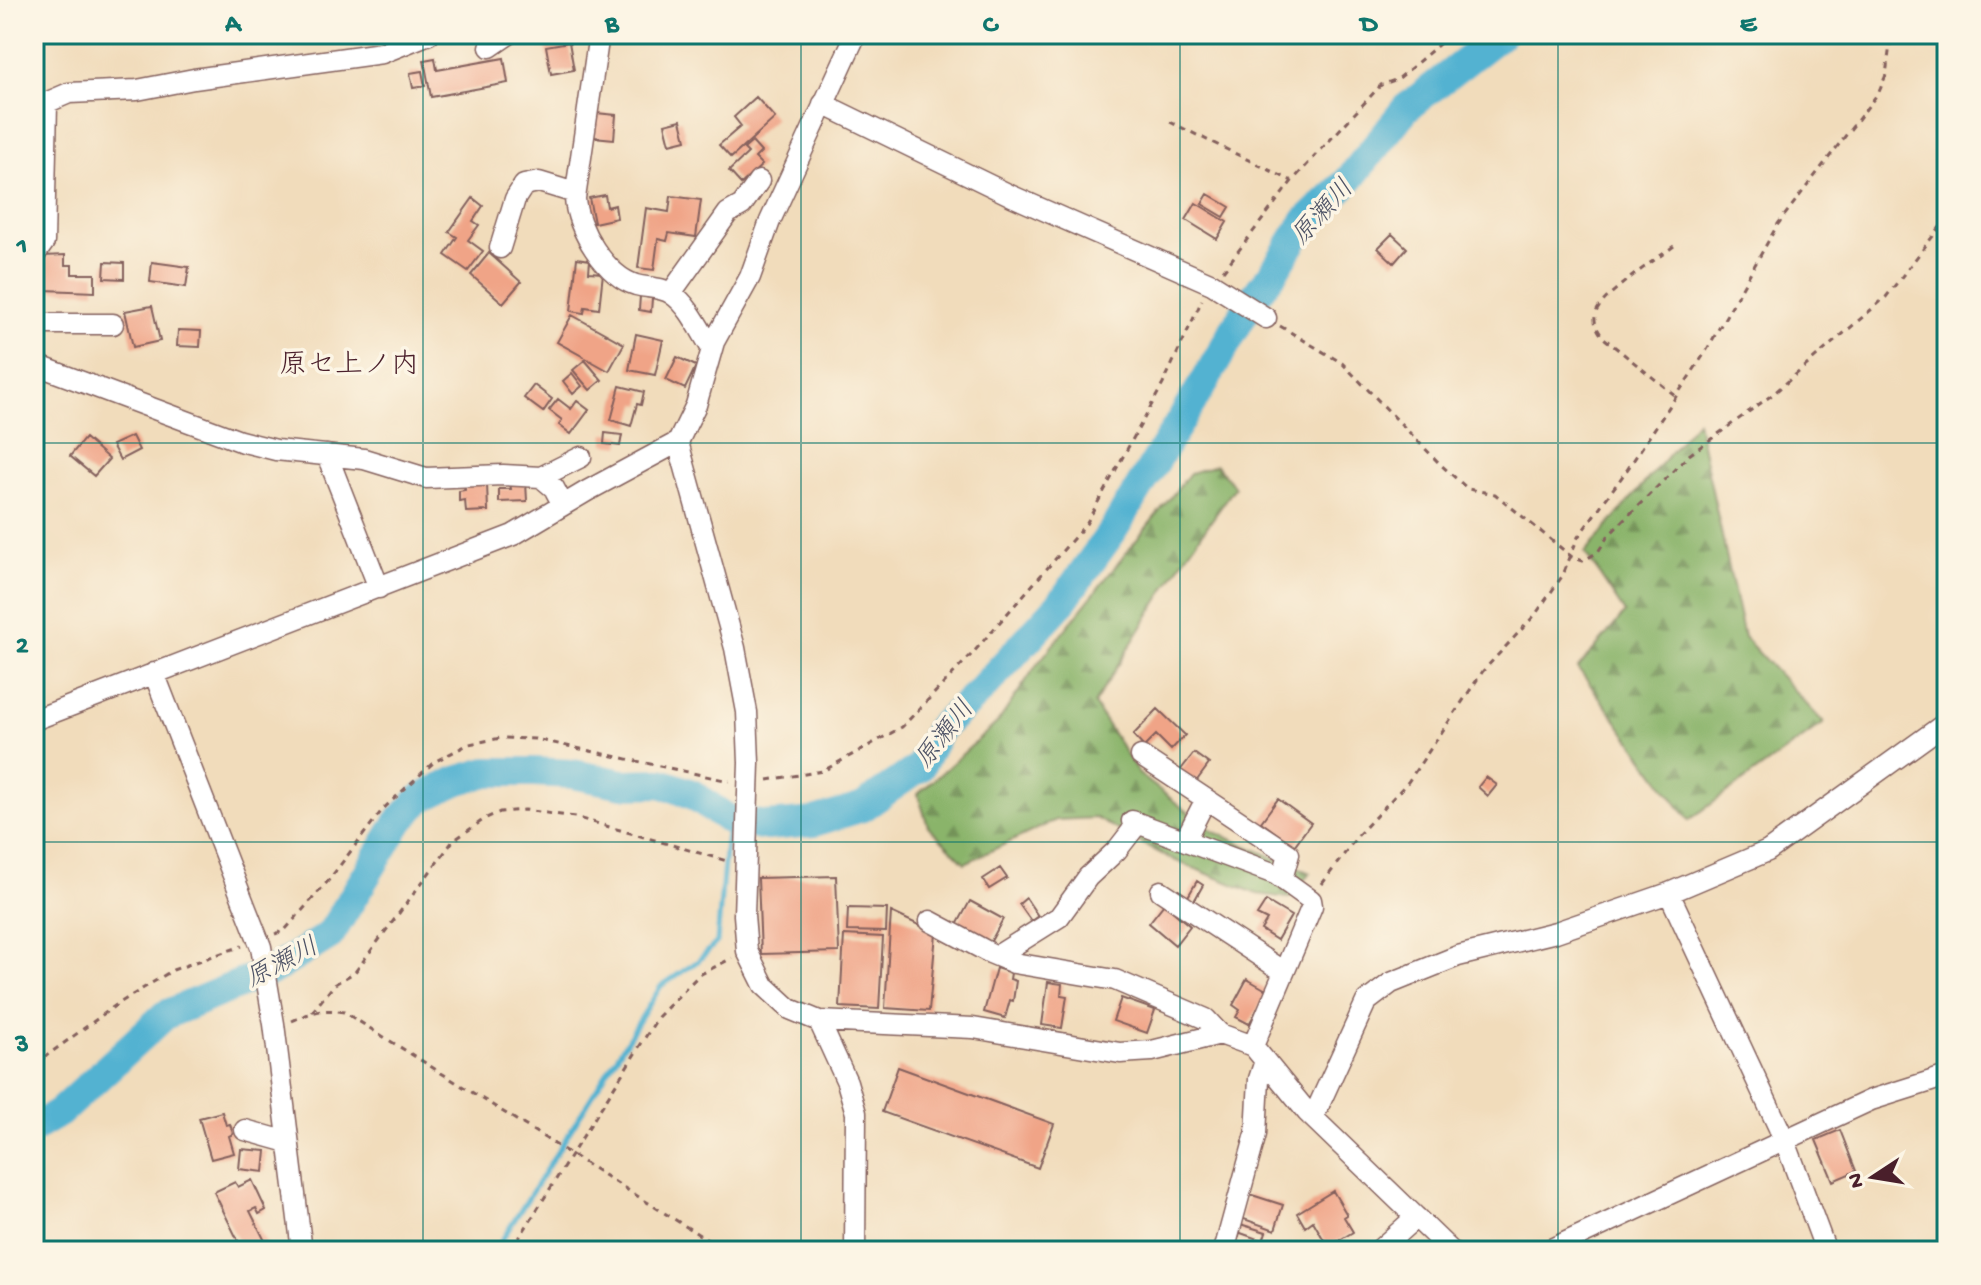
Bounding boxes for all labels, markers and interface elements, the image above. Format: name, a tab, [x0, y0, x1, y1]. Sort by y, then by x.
text: A	[224, 11, 242, 42]
text: B	[604, 11, 620, 42]
text: C	[983, 11, 1000, 42]
text: D	[1359, 11, 1379, 42]
text: E	[1740, 11, 1758, 42]
water label: 原瀬川	[1286, 174, 1362, 253]
text: 1	[16, 233, 27, 264]
district label: 原セ上ノ内	[279, 349, 419, 383]
text: 2	[16, 632, 29, 663]
water label: 原瀬川	[910, 695, 983, 776]
water label: 原瀬川	[241, 932, 325, 997]
text: 3	[14, 1031, 29, 1062]
north arrow	[1833, 1137, 1913, 1217]
text: N	[1843, 1171, 1872, 1190]

